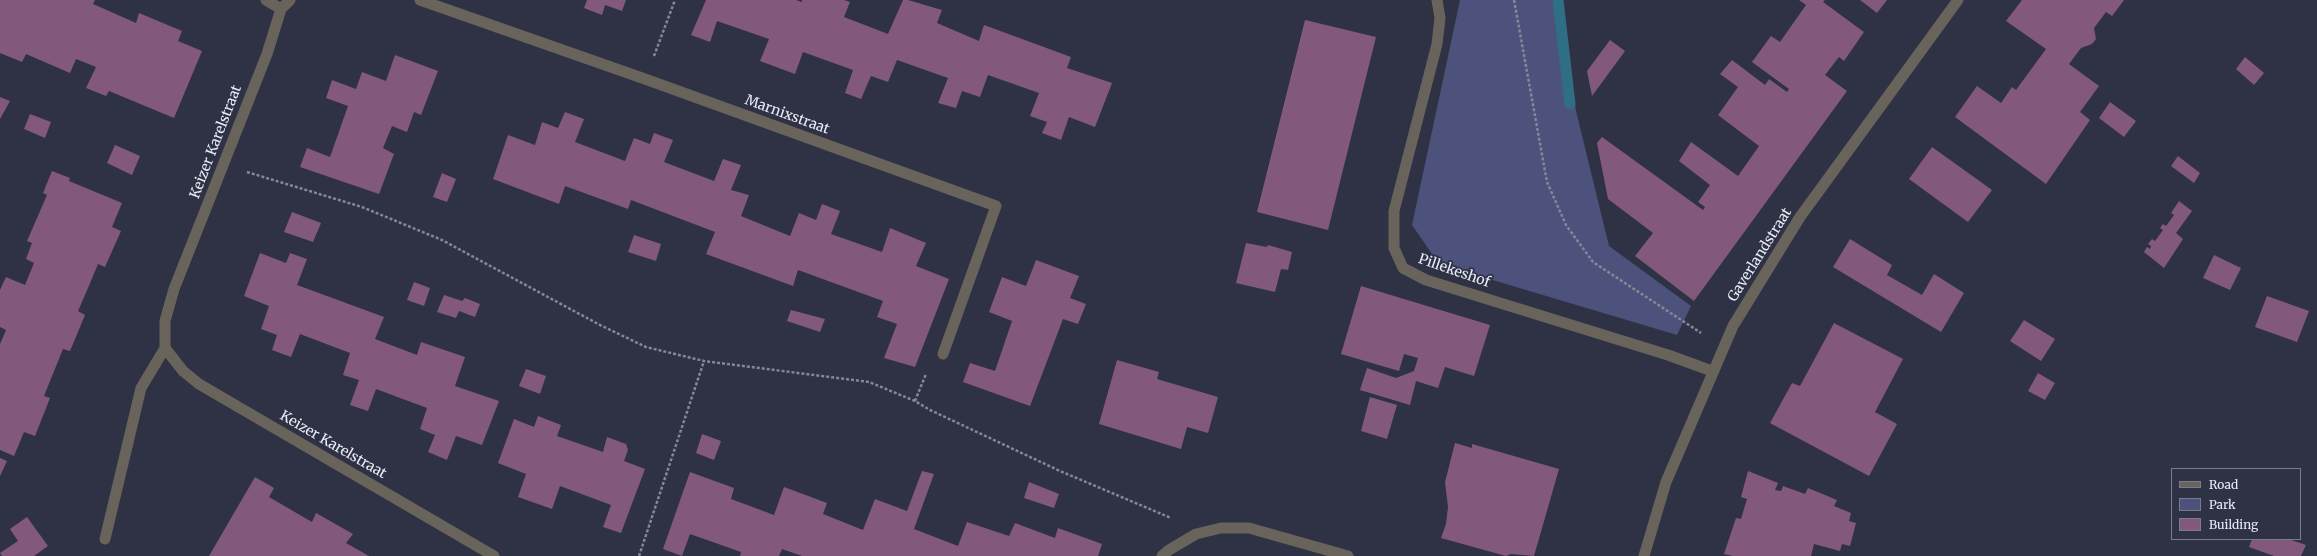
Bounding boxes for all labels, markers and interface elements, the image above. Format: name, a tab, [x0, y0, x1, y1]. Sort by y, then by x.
street label: Keizer Karelstraat	[187, 83, 245, 201]
street label: Marnixstraat	[742, 92, 832, 138]
street label: Gaverlandstraat	[1724, 205, 1796, 305]
street label: Pillekeshof	[1416, 251, 1492, 291]
street label: Keizer Karelstraat	[277, 408, 389, 482]
legend	[2171, 468, 2301, 540]
text: Road	[2209, 477, 2238, 492]
text: Park	[2209, 497, 2236, 512]
text: Building	[2209, 517, 2258, 532]

